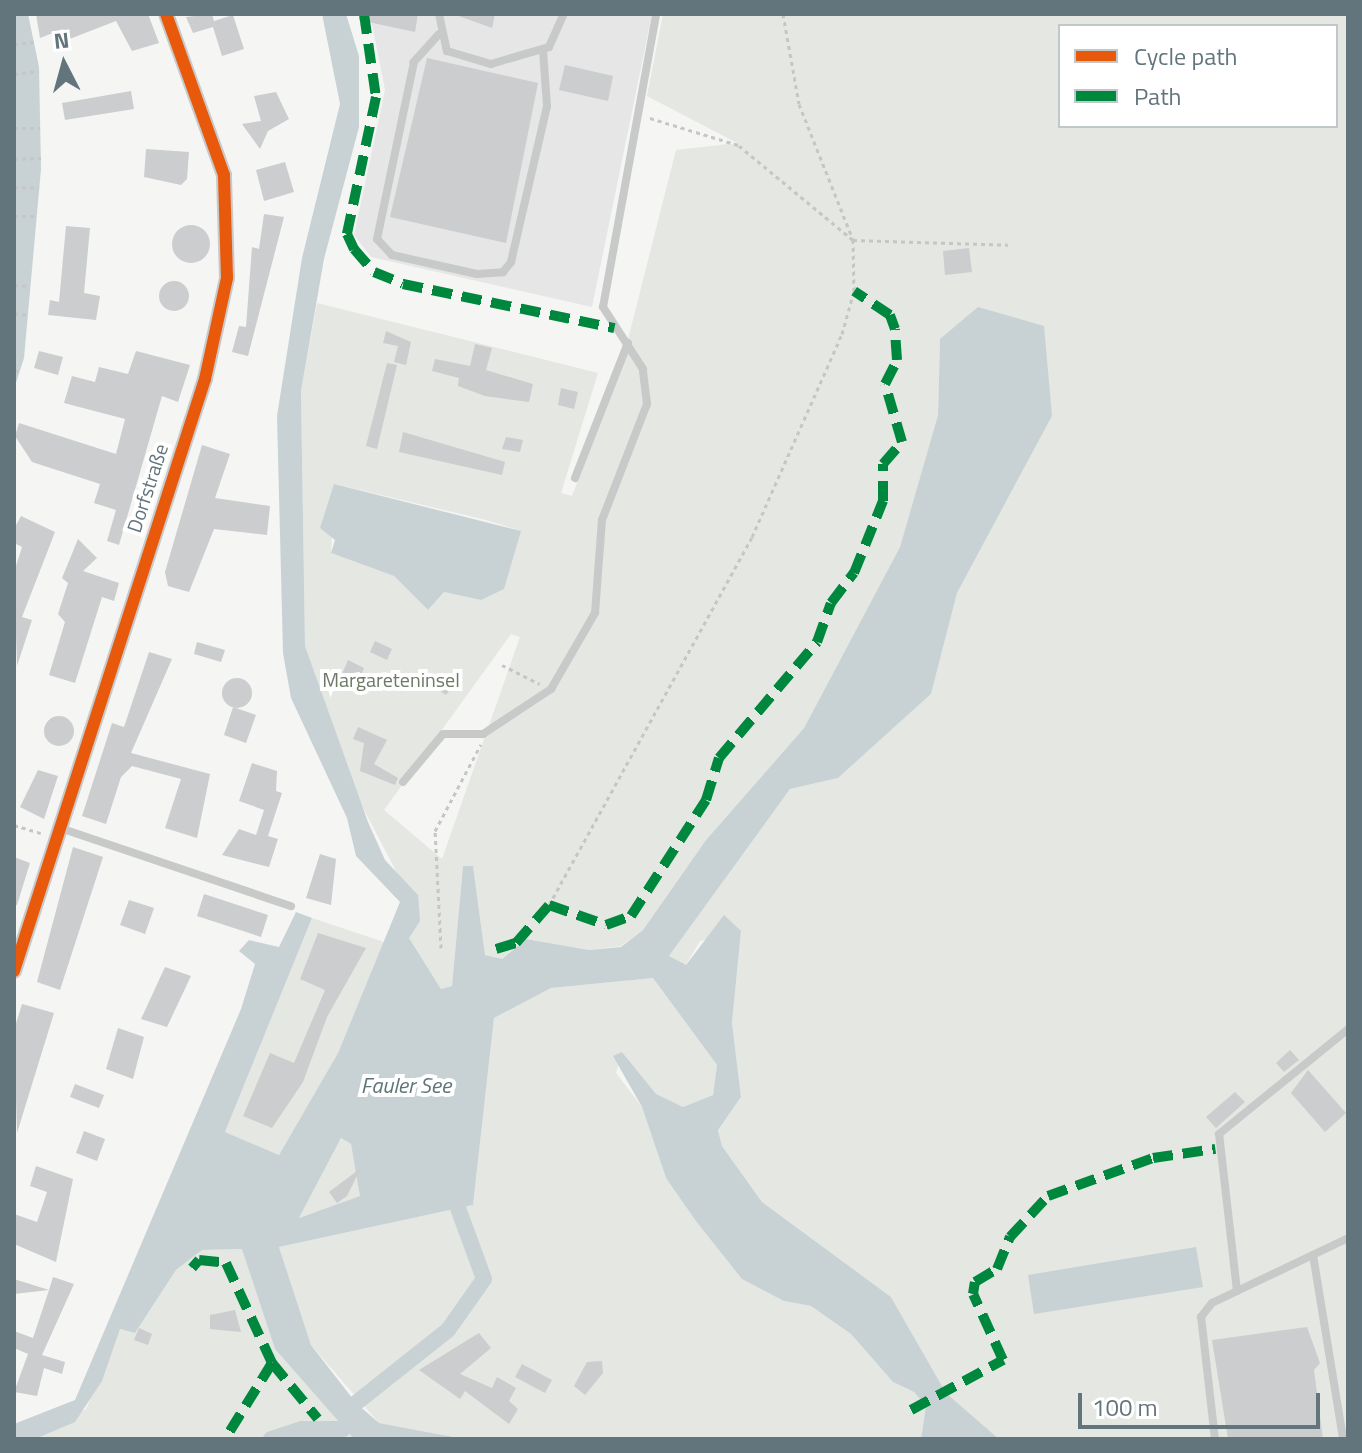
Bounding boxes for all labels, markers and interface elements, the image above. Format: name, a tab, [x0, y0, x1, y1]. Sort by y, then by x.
text: N	[52, 22, 71, 58]
north arrow	[24, 24, 104, 104]
legend	[1058, 24, 1338, 128]
text: Cycle path	[1134, 38, 1237, 74]
text: Path	[1134, 78, 1181, 114]
street label: Dorfstraße	[121, 441, 173, 535]
park label: Margareteninsel	[322, 667, 460, 691]
water label: Fauler See	[361, 1073, 451, 1099]
scale bar	[1082, 1377, 1324, 1427]
text: 100 m	[1092, 1389, 1158, 1425]

